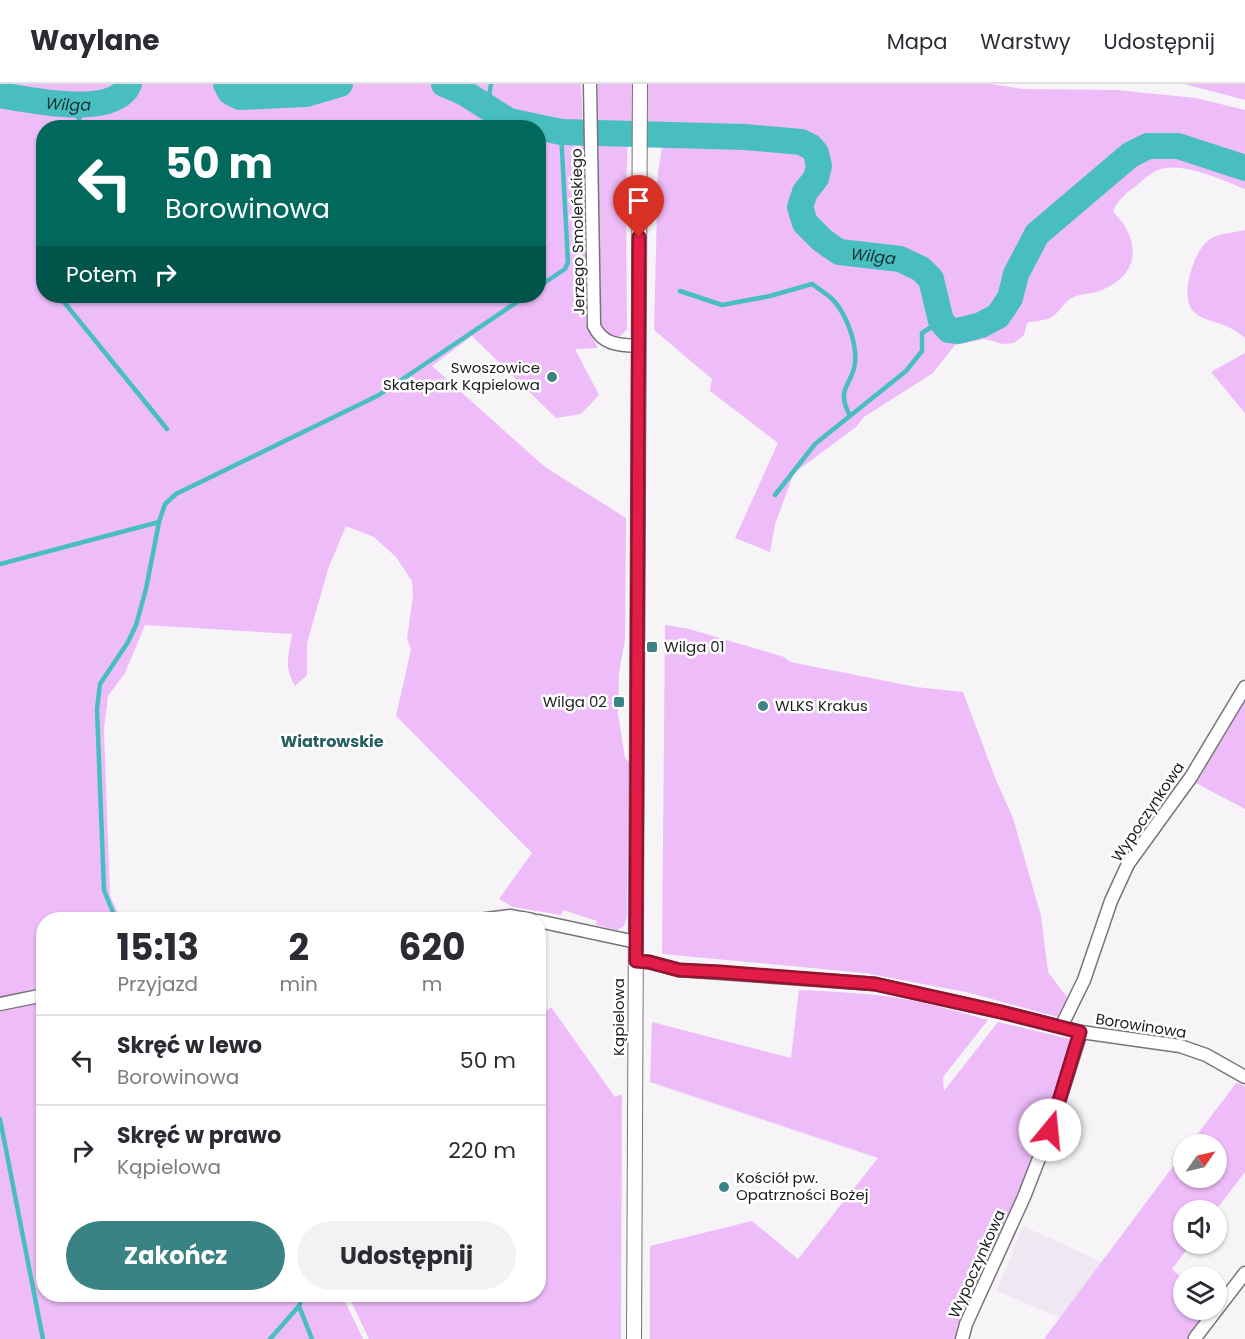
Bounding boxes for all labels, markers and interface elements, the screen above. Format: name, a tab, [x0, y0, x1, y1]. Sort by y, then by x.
text: Waylane	[30, 21, 160, 60]
text: Mapa	[887, 27, 947, 56]
text: Warstwy	[980, 27, 1071, 56]
text: Udostępnij	[1104, 27, 1215, 56]
water label: Wilga	[45, 92, 92, 117]
text: 50 m	[165, 134, 273, 193]
icon: left	[66, 144, 144, 222]
street label: Jerzego Smoleńskiego	[566, 148, 589, 316]
pin	[613, 175, 664, 237]
icon: arrive	[622, 184, 655, 217]
text: Borowinowa	[165, 190, 330, 227]
water label: Wilga	[850, 242, 897, 270]
icon: right	[149, 258, 182, 291]
text: Potem	[66, 259, 137, 290]
place label: Swoszowice Skatepark Kąpielowa	[383, 357, 540, 395]
marker: Swoszowice Skatepark Kąpielowa	[545, 370, 559, 384]
place label: Wilga 01	[664, 636, 725, 657]
marker: Wilga 01	[645, 640, 659, 654]
place label: Wilga 02	[543, 691, 607, 712]
marker: Wilga 02	[612, 695, 626, 709]
place label: WLKS Krakus	[775, 695, 868, 716]
marker: WLKS Krakus	[756, 699, 770, 713]
district label: Wiatrowskie	[280, 730, 384, 753]
street label: Wypoczynkowa	[1106, 758, 1189, 866]
text: 15:13	[117, 922, 199, 973]
text: 2	[288, 922, 309, 973]
text: 620	[398, 922, 465, 973]
text: Przyjazd	[118, 970, 198, 998]
text: min	[280, 970, 318, 998]
text: m	[422, 970, 442, 998]
street label: Kąpielowa	[608, 978, 629, 1056]
street label: Borowinowa	[1094, 1008, 1188, 1043]
text: Skręć w lewo	[117, 1030, 262, 1061]
icon: left	[66, 1044, 99, 1077]
text: 50 m	[460, 1045, 516, 1076]
text: Borowinowa	[117, 1063, 239, 1091]
position arrow	[1018, 1098, 1082, 1162]
text: Skręć w prawo	[117, 1120, 281, 1151]
icon: right	[66, 1134, 99, 1167]
north arrow	[1173, 1134, 1227, 1188]
map controls	[1173, 1134, 1227, 1320]
text: 220 m	[448, 1135, 516, 1166]
text: Kąpielowa	[117, 1153, 221, 1181]
place label: Kościół pw. Opatrzności Bożej	[736, 1167, 868, 1205]
marker: Kościół pw. Opatrzności Bożej	[717, 1180, 731, 1194]
button: sound	[1173, 1200, 1227, 1254]
street label: Wypoczynkowa	[943, 1206, 1010, 1321]
button: Zakończ	[66, 1221, 285, 1290]
button: Udostępnij	[297, 1221, 516, 1290]
button: layers	[1173, 1266, 1227, 1320]

